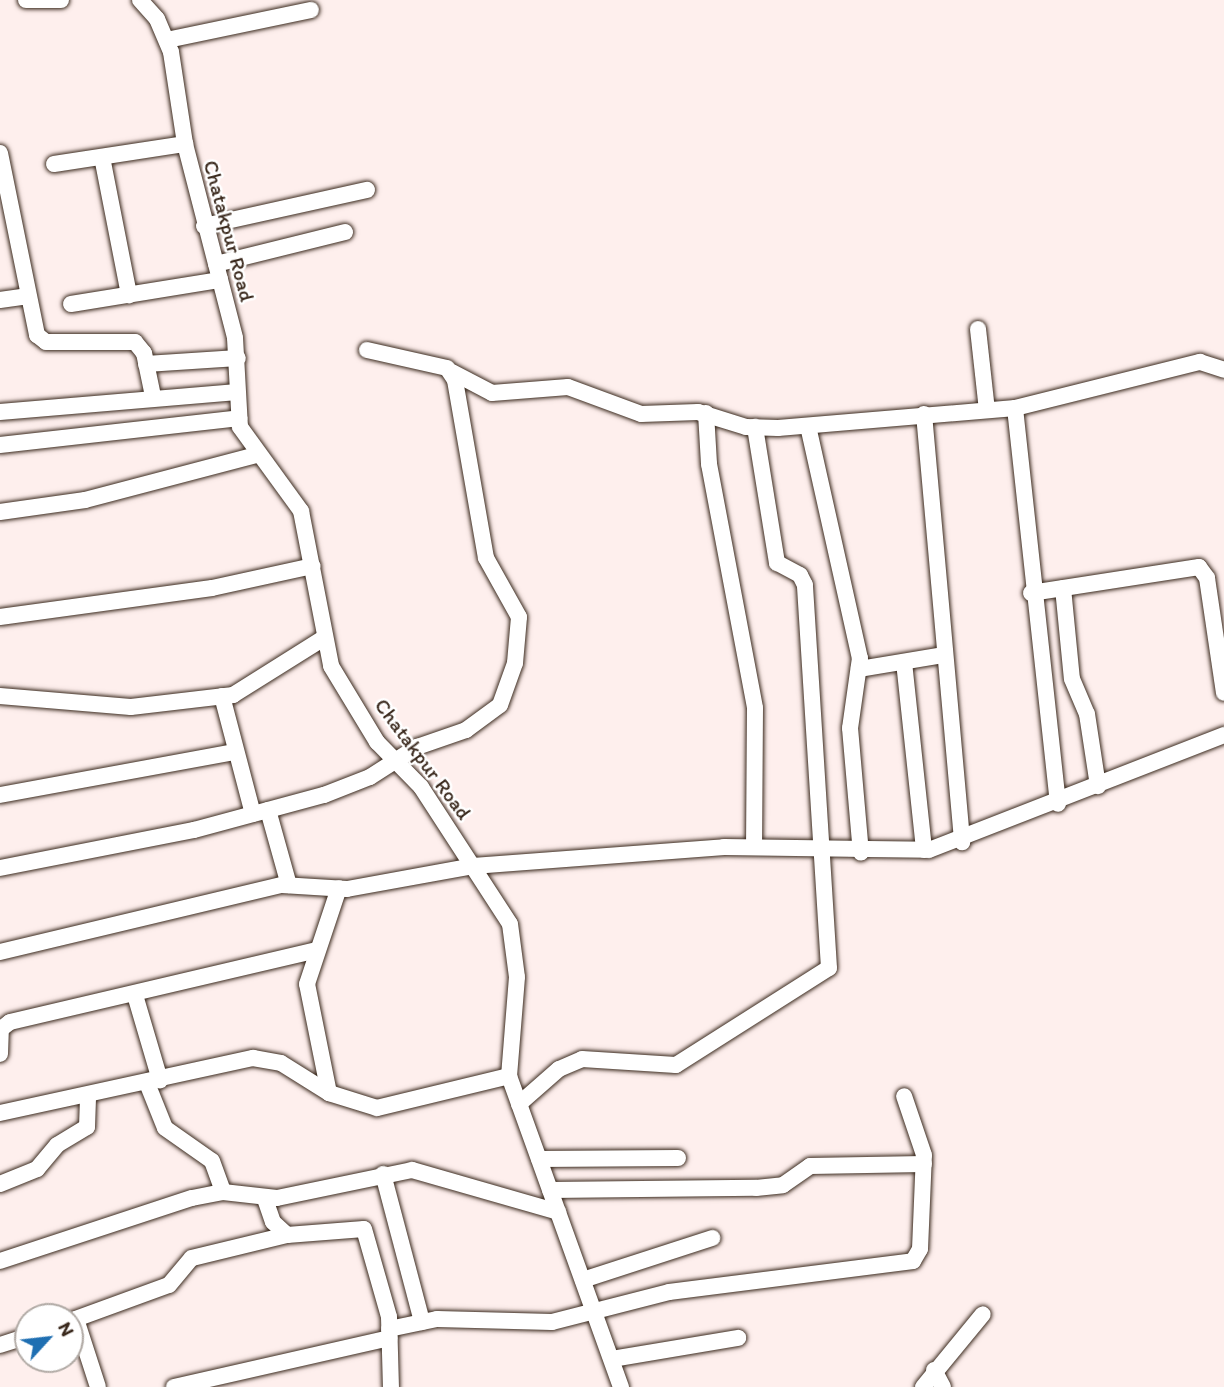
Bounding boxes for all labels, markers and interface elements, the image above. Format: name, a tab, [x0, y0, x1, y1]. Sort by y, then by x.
street label: Chatakpur Road	[198, 157, 260, 305]
street label: Chatakpur Road	[369, 693, 477, 825]
north arrow	[14, 1303, 84, 1373]
text: N	[53, 1318, 80, 1340]

